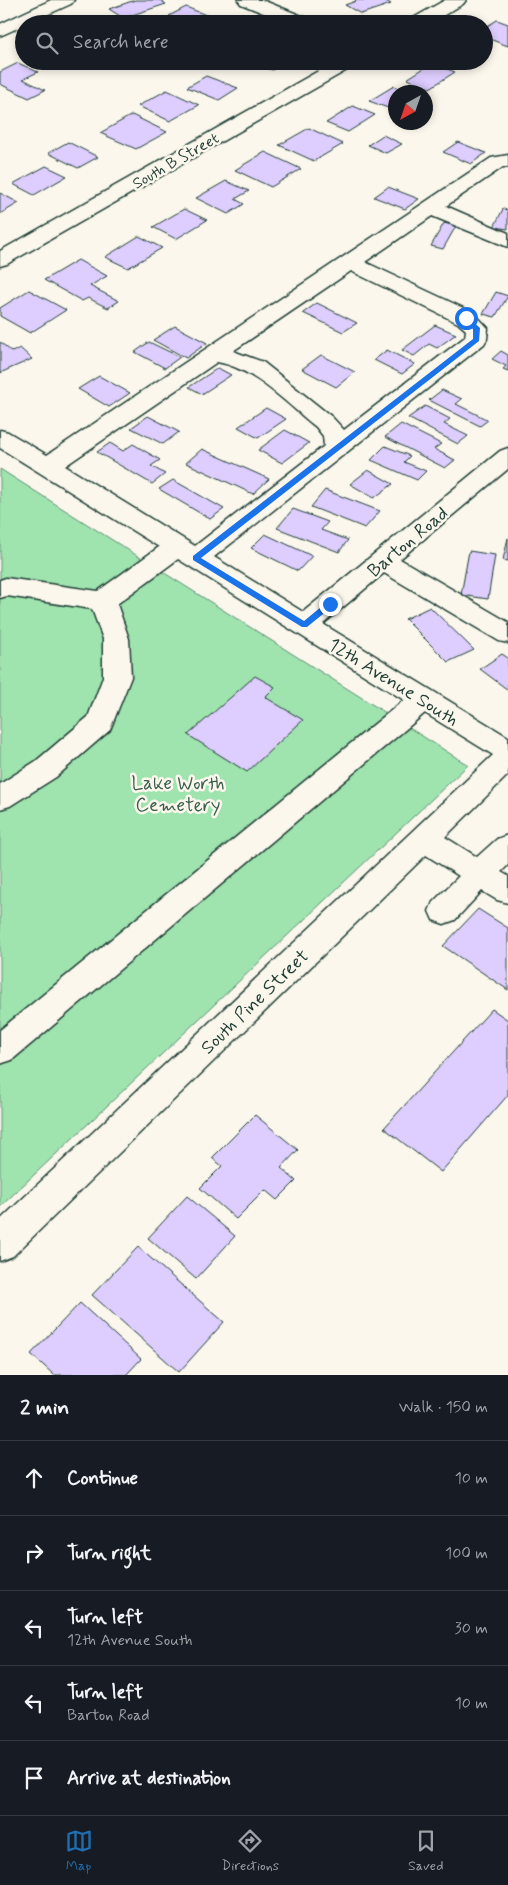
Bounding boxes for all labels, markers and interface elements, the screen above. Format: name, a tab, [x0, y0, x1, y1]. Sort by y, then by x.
search box	[15, 15, 493, 70]
icon: search	[33, 29, 61, 57]
text: Search here	[73, 30, 169, 55]
north arrow	[388, 85, 433, 130]
street label: South B Street	[129, 128, 223, 195]
route start	[455, 307, 478, 330]
street label: Barton Road	[362, 501, 454, 583]
route end	[319, 593, 342, 616]
street label: 12th Avenue South	[323, 632, 463, 732]
park label: Lake Worth Cemetery	[131, 771, 225, 818]
street label: South Pine Street	[196, 944, 315, 1060]
text: 2 min	[20, 1394, 69, 1422]
text: Walk · 150 m	[399, 1397, 488, 1418]
icon: ahead	[20, 1464, 48, 1492]
text: Continue	[67, 1466, 138, 1491]
text: 10 m	[455, 1468, 488, 1489]
icon: right	[20, 1539, 48, 1567]
text: Turn right	[67, 1541, 151, 1566]
text: 100 m	[445, 1543, 488, 1564]
text: Turn left	[67, 1605, 143, 1630]
icon: left	[20, 1614, 48, 1642]
text: 30 m	[455, 1618, 488, 1639]
text: 12th Avenue South	[67, 1630, 193, 1651]
text: Turn left	[67, 1680, 143, 1705]
icon: left	[20, 1689, 48, 1717]
text: 10 m	[455, 1693, 488, 1714]
text: Barton Road	[67, 1705, 150, 1726]
icon: arrive	[20, 1764, 48, 1792]
text: Arrive at destination	[67, 1766, 231, 1791]
tab: Map	[65, 1827, 93, 1875]
tab: Directions	[222, 1827, 279, 1875]
tab: Saved	[408, 1827, 443, 1875]

